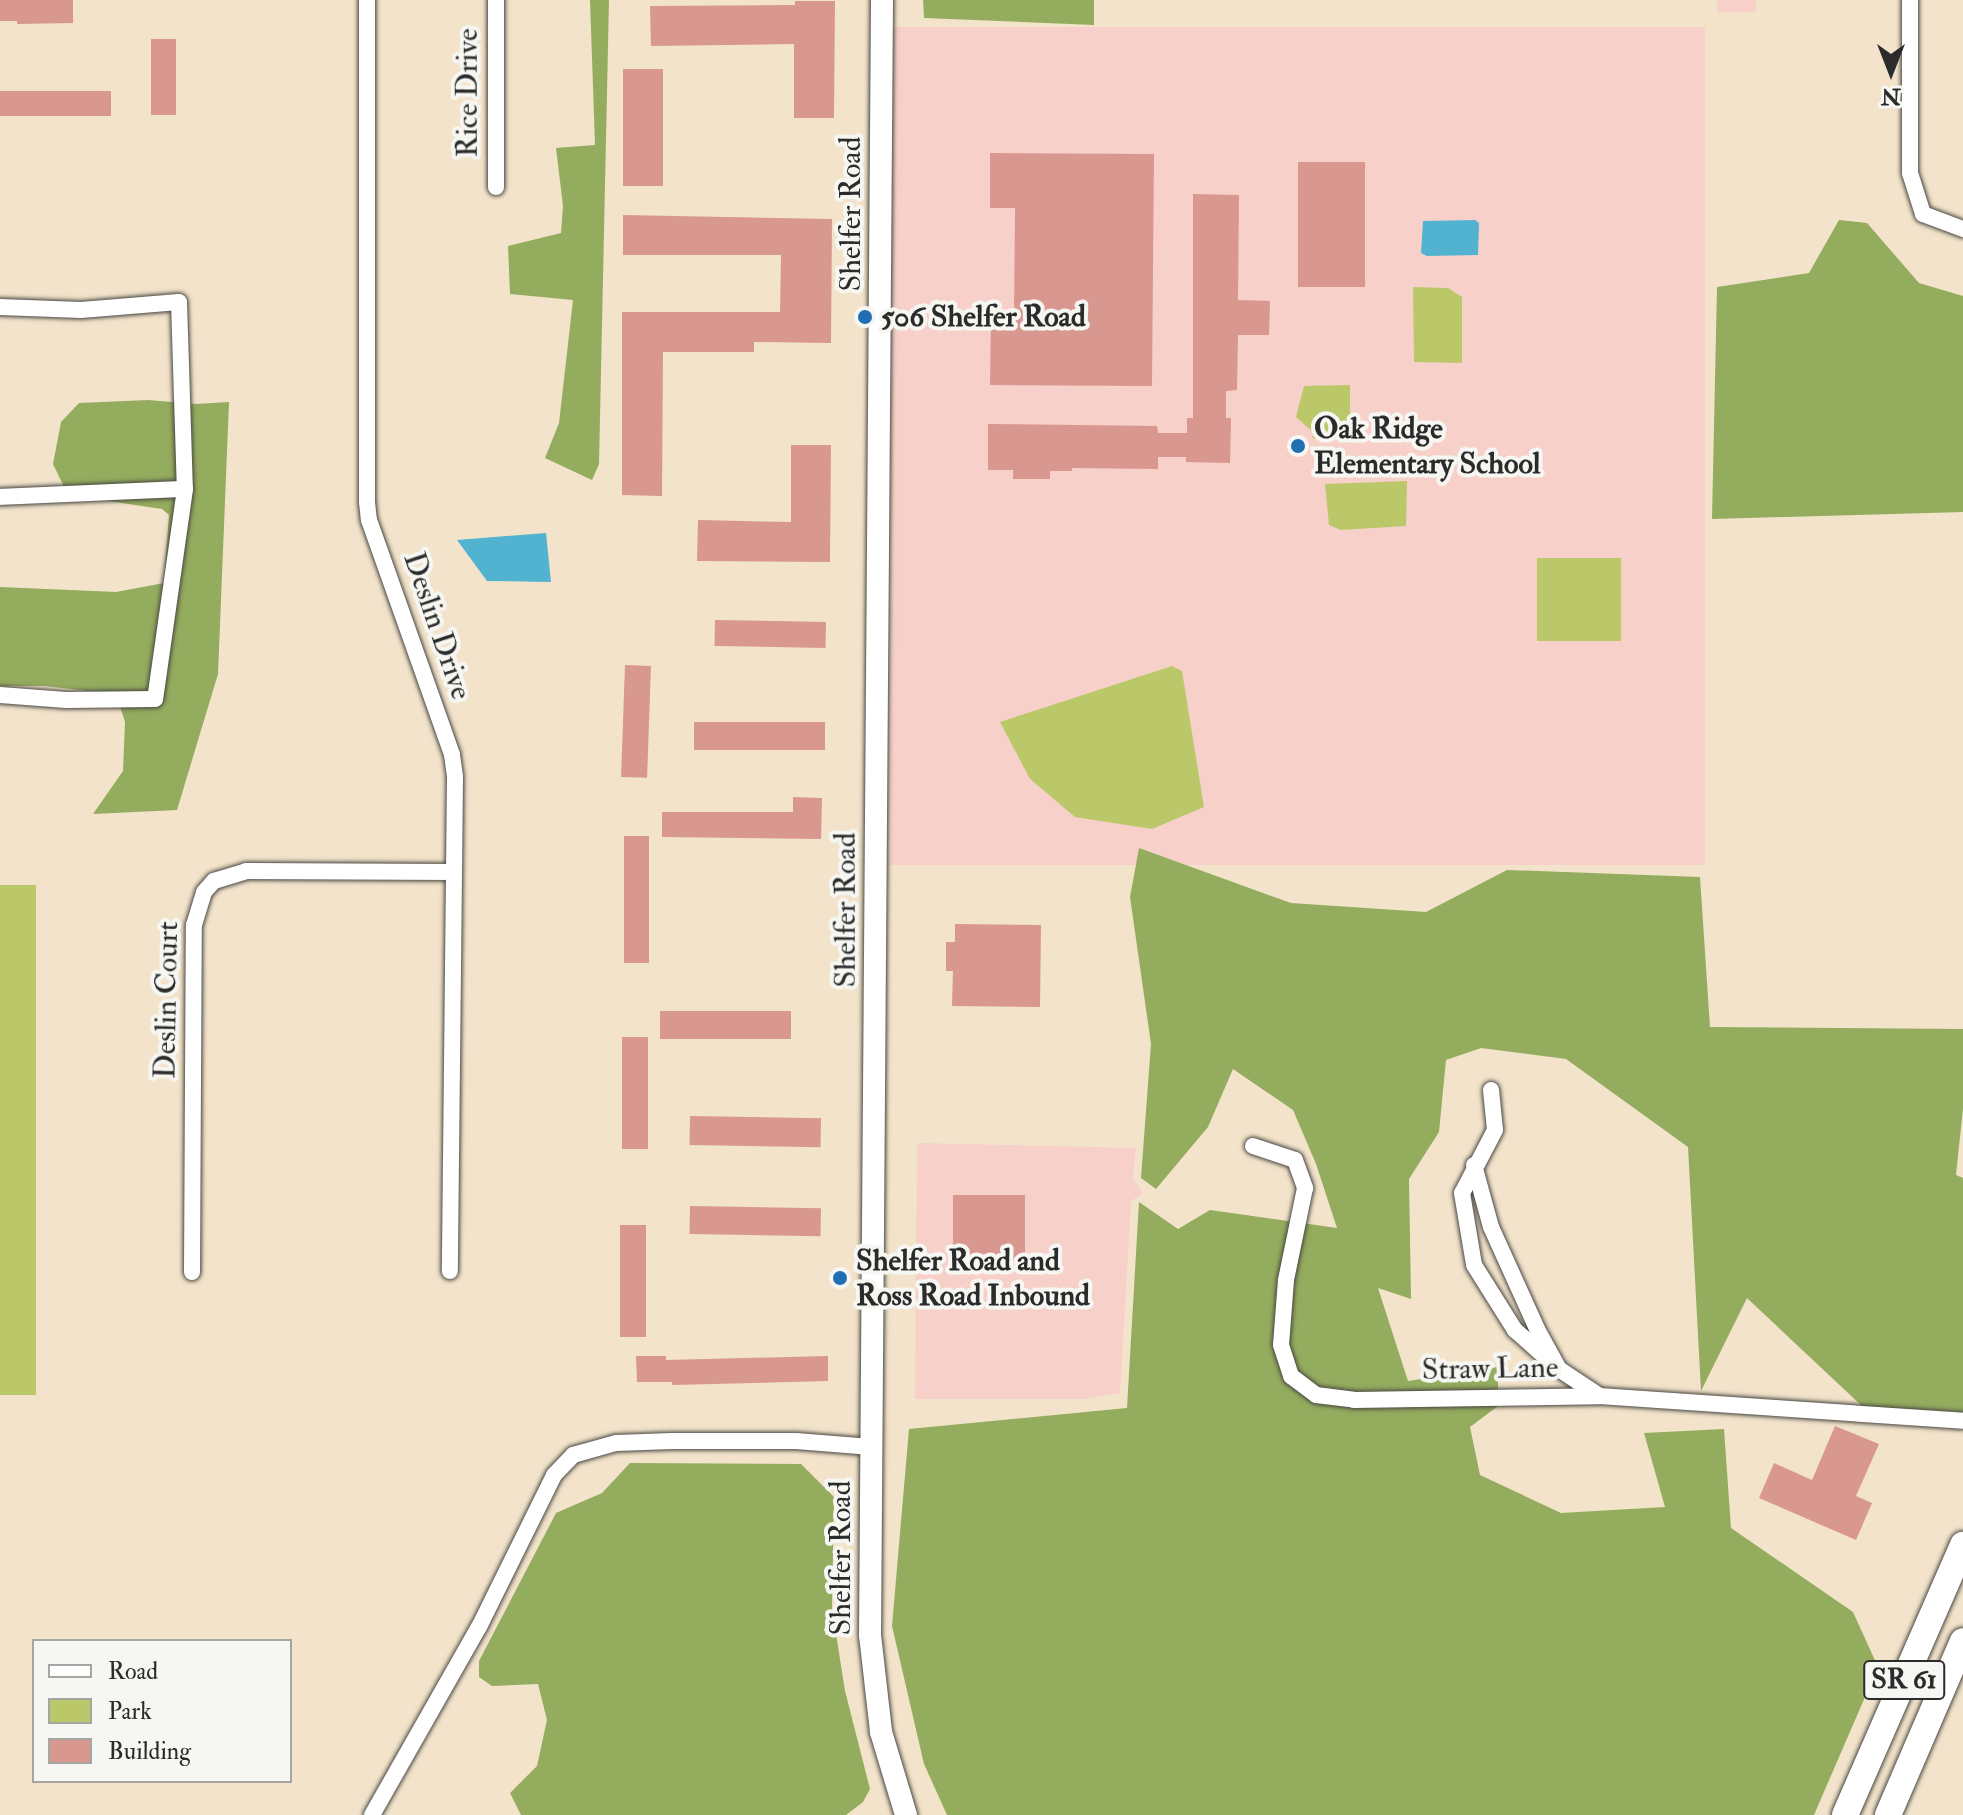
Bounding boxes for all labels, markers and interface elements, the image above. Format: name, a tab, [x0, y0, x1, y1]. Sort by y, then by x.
street label: Rice Drive	[450, 29, 486, 157]
north arrow	[1851, 32, 1931, 112]
text: N	[1881, 82, 1901, 110]
street label: Shelfer Road	[833, 137, 869, 291]
place label: 506 Shelfer Road	[881, 299, 1086, 335]
marker: 506 Shelfer Road	[856, 308, 874, 326]
place label: Oak Ridge Elementary School	[1314, 411, 1540, 482]
marker: Oak Ridge Elementary School	[1289, 437, 1307, 455]
street label: Deslin Drive	[395, 548, 479, 704]
street label: Shelfer Road	[828, 833, 864, 987]
street label: Deslin Court	[148, 921, 186, 1079]
place label: Shelfer Road and Ross Road Inbound	[856, 1243, 1090, 1314]
marker: Shelfer Road and Ross Road Inbound	[831, 1269, 849, 1287]
street label: Straw Lane	[1421, 1350, 1559, 1388]
street label: Shelfer Road	[823, 1481, 859, 1635]
legend	[32, 1639, 292, 1783]
text: Road	[108, 1656, 158, 1687]
road number: SR 61	[1862, 1656, 1946, 1704]
text: Park	[108, 1696, 152, 1727]
text: Building	[108, 1736, 191, 1767]

